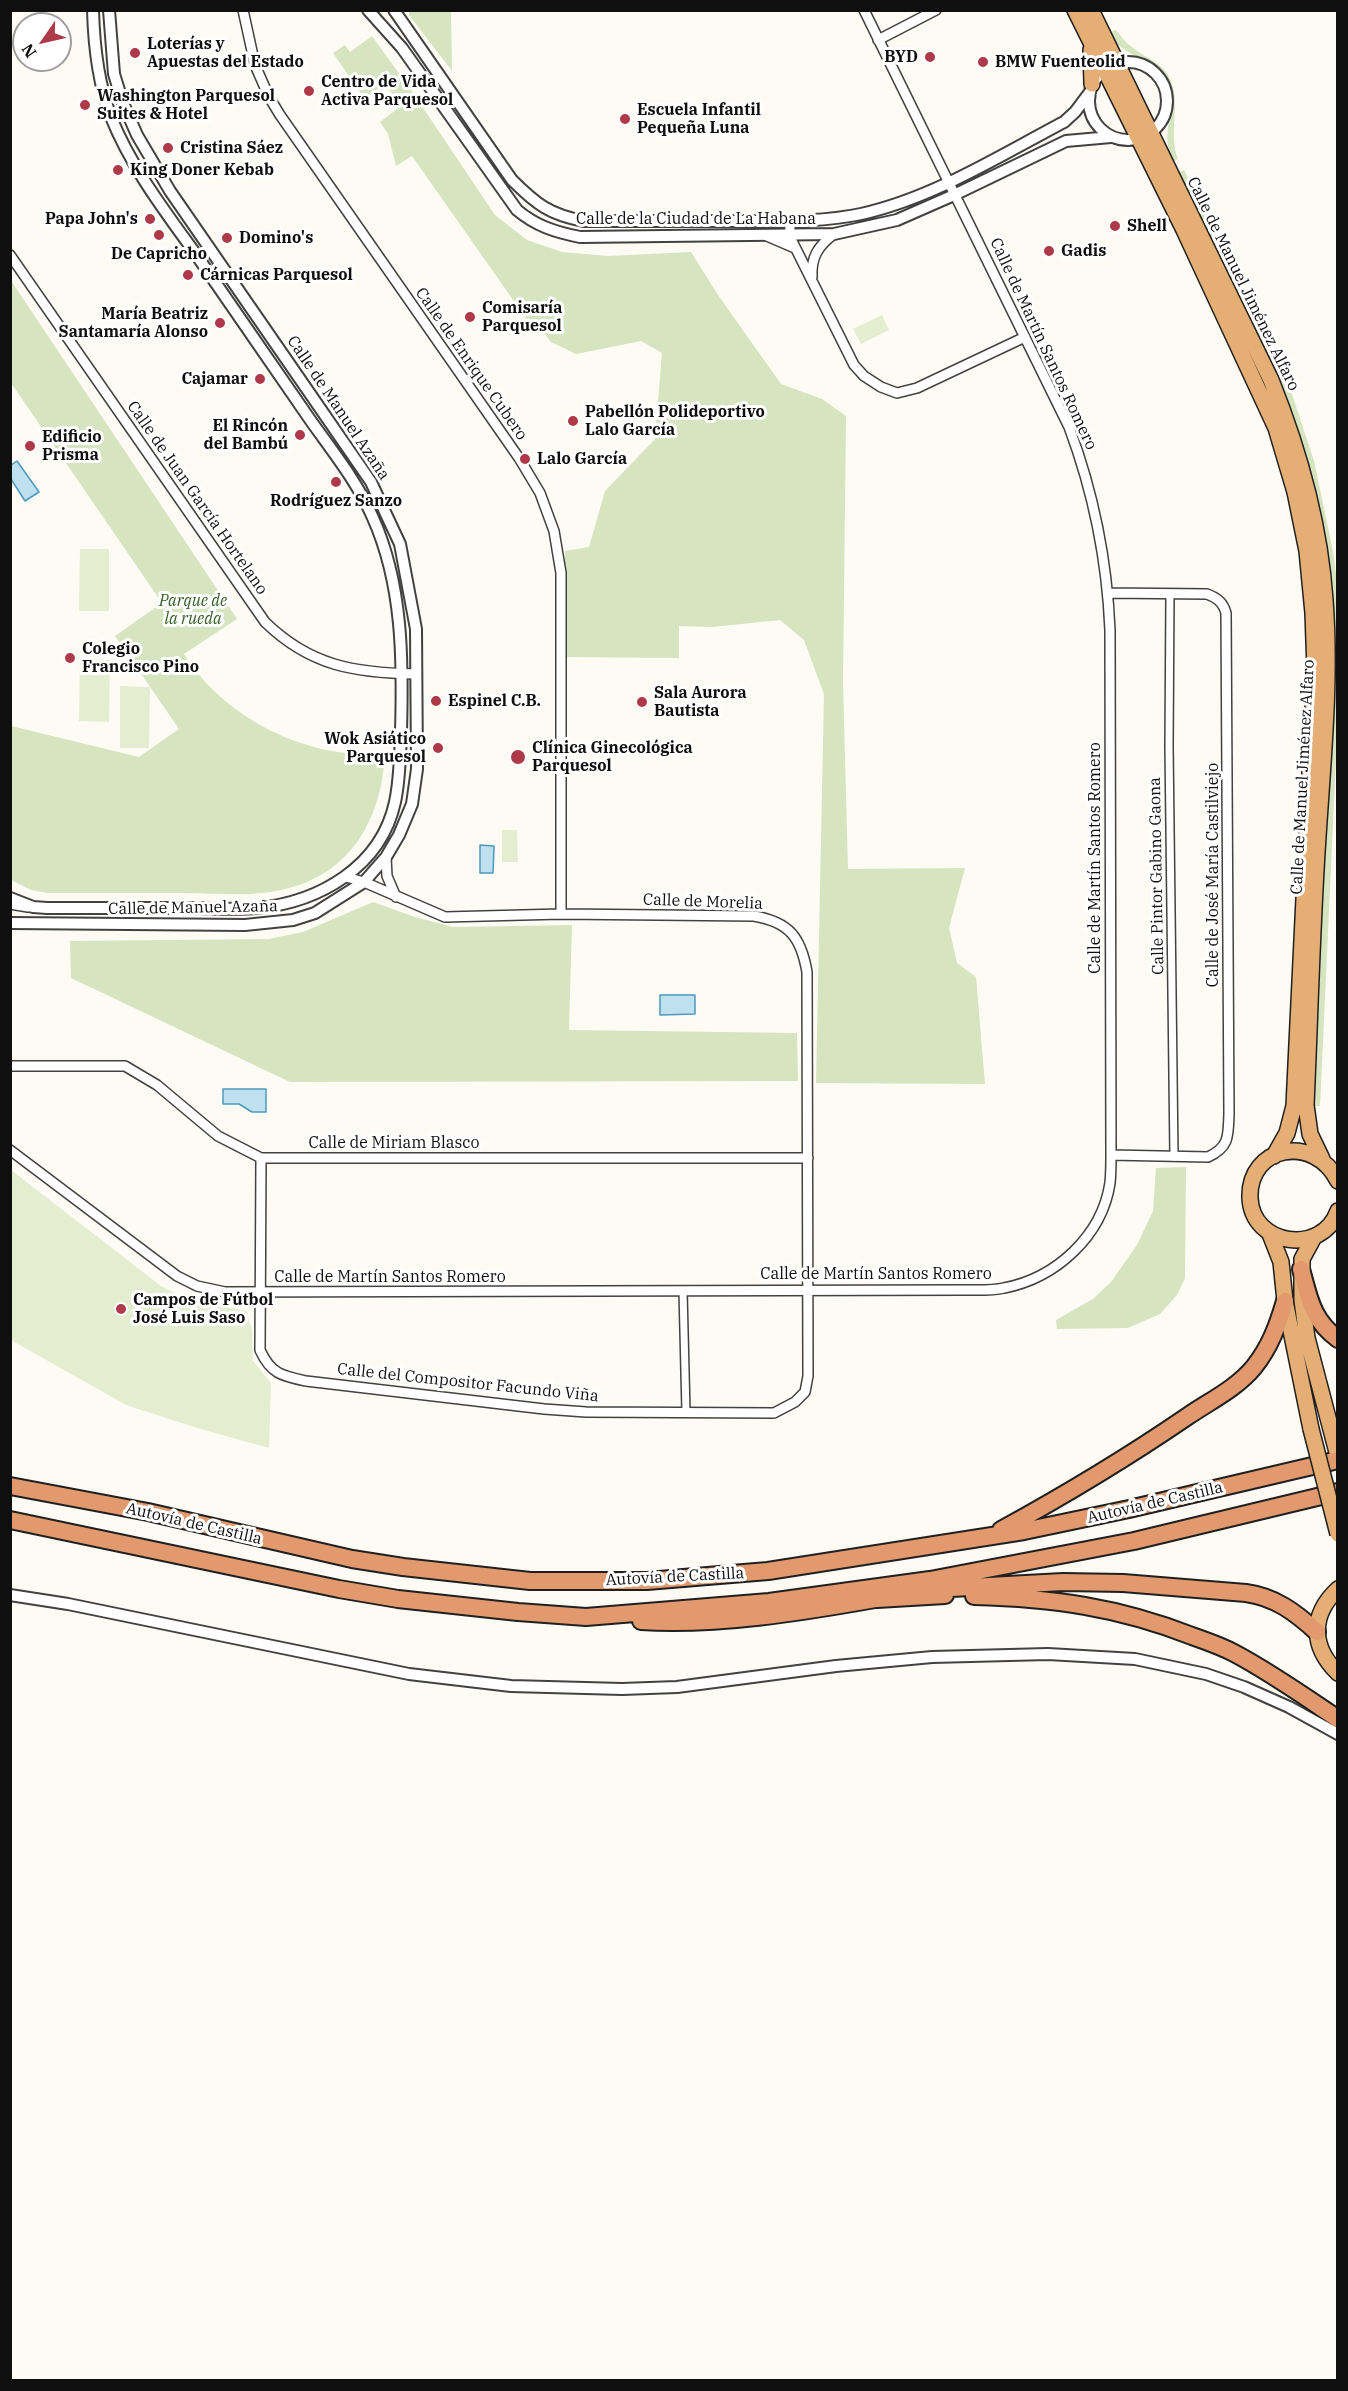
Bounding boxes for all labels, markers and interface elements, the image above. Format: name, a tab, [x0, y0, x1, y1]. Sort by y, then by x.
north arrow	[12, 12, 72, 72]
place label: Loterías y Apuestas del Estado	[147, 34, 304, 72]
text: N	[17, 40, 41, 62]
marker: Loterías y Apuestas del Estado	[128, 46, 142, 60]
place label: BYD	[884, 47, 918, 67]
marker: BYD	[923, 50, 937, 64]
place label: BMW Fuenteolid	[995, 52, 1126, 72]
marker: BMW Fuenteolid	[976, 55, 990, 69]
place label: Centro de Vida Activa Parquesol	[321, 72, 453, 110]
marker: Centro de Vida Activa Parquesol	[302, 84, 316, 98]
place label: Washington Parquesol Suites & Hotel	[97, 86, 275, 124]
marker: Washington Parquesol Suites & Hotel	[78, 98, 92, 112]
place label: Escuela Infantil Pequeña Luna	[637, 100, 761, 138]
marker: Escuela Infantil Pequeña Luna	[618, 112, 632, 126]
place label: Cristina Sáez	[180, 138, 283, 158]
marker: Cristina Sáez	[161, 141, 175, 155]
place label: King Doner Kebab	[130, 160, 274, 180]
marker: King Doner Kebab	[111, 163, 125, 177]
street label: Calle de Manuel Jiménez Alfaro	[1183, 174, 1303, 394]
place label: Papa John's	[45, 209, 138, 229]
street label: Calle de la Ciudad de La Habana	[576, 209, 816, 229]
marker: Papa John's	[143, 212, 157, 226]
place label: Shell	[1127, 216, 1167, 236]
marker: Shell	[1108, 219, 1122, 233]
marker: De Capricho	[152, 228, 166, 242]
place label: Domino's	[239, 228, 313, 248]
marker: Domino's	[220, 231, 234, 245]
street label: Calle de Martín Santos Romero	[985, 235, 1101, 453]
place label: Gadis	[1061, 241, 1106, 261]
place label: De Capricho	[111, 244, 207, 264]
marker: Gadis	[1042, 244, 1056, 258]
place label: Cárnicas Parquesol	[200, 265, 353, 285]
marker: Cárnicas Parquesol	[181, 268, 195, 282]
street label: Calle de Enrique Cubero	[411, 284, 531, 444]
place label: Comisaría Parquesol	[482, 298, 562, 336]
place label: María Beatriz Santamaría Alonso	[59, 304, 208, 342]
marker: Comisaría Parquesol	[463, 310, 477, 324]
marker: María Beatriz Santamaría Alonso	[213, 316, 227, 330]
street label: Calle de Manuel Azaña	[283, 332, 393, 484]
place label: Cajamar	[182, 369, 248, 389]
marker: Cajamar	[253, 372, 267, 386]
street label: Calle de Juan García Hortelano	[123, 398, 271, 598]
place label: Pabellón Polideportivo Lalo García	[585, 402, 765, 440]
marker: Pabellón Polideportivo Lalo García	[566, 414, 580, 428]
place label: El Rincón del Bambú	[204, 416, 288, 454]
place label: Edificio Prisma	[42, 427, 102, 465]
marker: El Rincón del Bambú	[293, 428, 307, 442]
marker: Edificio Prisma	[23, 439, 37, 453]
place label: Lalo García	[537, 449, 627, 469]
marker: Lalo García	[518, 452, 532, 466]
marker: Rodríguez Sanzo	[329, 475, 343, 489]
place label: Rodríguez Sanzo	[270, 491, 402, 511]
park label: Parque de la rueda	[159, 591, 227, 629]
place label: Colegio Francisco Pino	[82, 639, 199, 677]
marker: Colegio Francisco Pino	[63, 651, 77, 665]
street label: Calle de Manuel Jiménez Alfaro	[1287, 659, 1319, 895]
place label: Sala Aurora Bautista	[654, 683, 747, 721]
place label: Espinel C.B.	[448, 691, 541, 711]
marker: Espinel C.B.	[429, 694, 443, 708]
marker: Sala Aurora Bautista	[635, 695, 649, 709]
place label: Wok Asiático Parquesol	[324, 729, 426, 767]
place label: Clínica Ginecológica Parquesol	[532, 738, 693, 776]
marker: Wok Asiático Parquesol	[431, 741, 445, 755]
street label: Calle de Martín Santos Romero	[1085, 742, 1105, 974]
marker: Clínica Ginecológica Parquesol	[509, 748, 527, 766]
street label: Calle de José María Castilviejo	[1203, 763, 1223, 987]
street label: Calle Pintor Gabino Gaona	[1146, 777, 1168, 975]
street label: Calle de Morelia	[643, 890, 763, 914]
street label: Calle de Manuel Azaña	[108, 897, 278, 919]
street label: Calle de Miriam Blasco	[309, 1133, 479, 1153]
street label: Calle de Martín Santos Romero	[760, 1264, 992, 1284]
street label: Calle de Martín Santos Romero	[274, 1267, 506, 1287]
place label: Campos de Fútbol José Luis Saso	[133, 1290, 273, 1328]
marker: Campos de Fútbol José Luis Saso	[114, 1302, 128, 1316]
street label: Calle del Compositor Facundo Viña	[336, 1360, 600, 1406]
street label: Autovía de Castilla	[1085, 1478, 1225, 1528]
street label: Autovía de Castilla	[124, 1499, 264, 1549]
street label: Autovía de Castilla	[605, 1564, 745, 1590]

